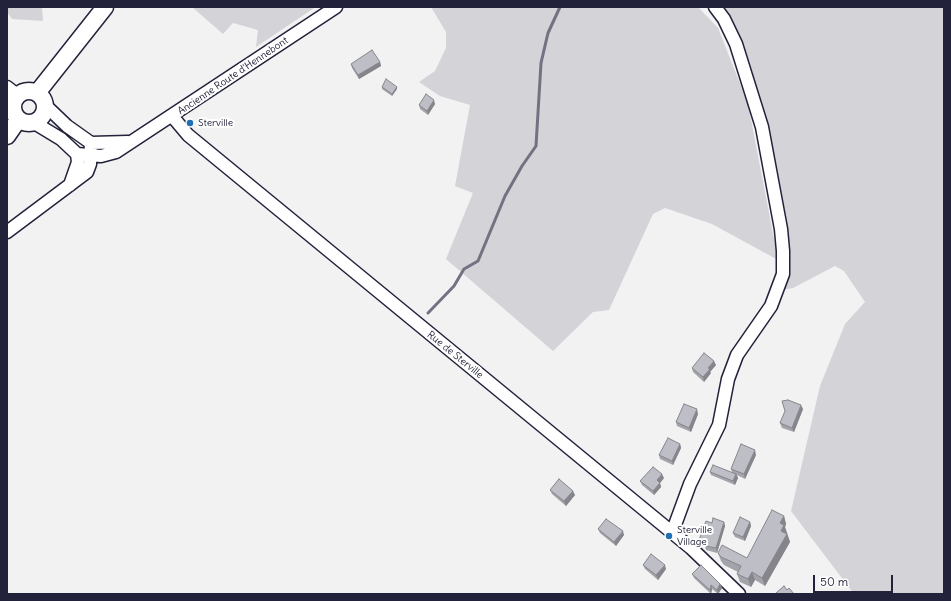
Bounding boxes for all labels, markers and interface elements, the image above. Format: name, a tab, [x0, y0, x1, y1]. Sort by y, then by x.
street label: Ancienne Route d'Hennebont	[176, 35, 290, 117]
place label: Sterville	[198, 117, 233, 129]
marker: Sterville	[185, 118, 195, 128]
street label: Rue de Sterville	[425, 329, 485, 381]
place label: Sterville Village	[677, 524, 712, 548]
marker: Sterville Village	[664, 531, 674, 541]
scale bar	[815, 567, 895, 593]
text: 50 m	[820, 574, 848, 589]

